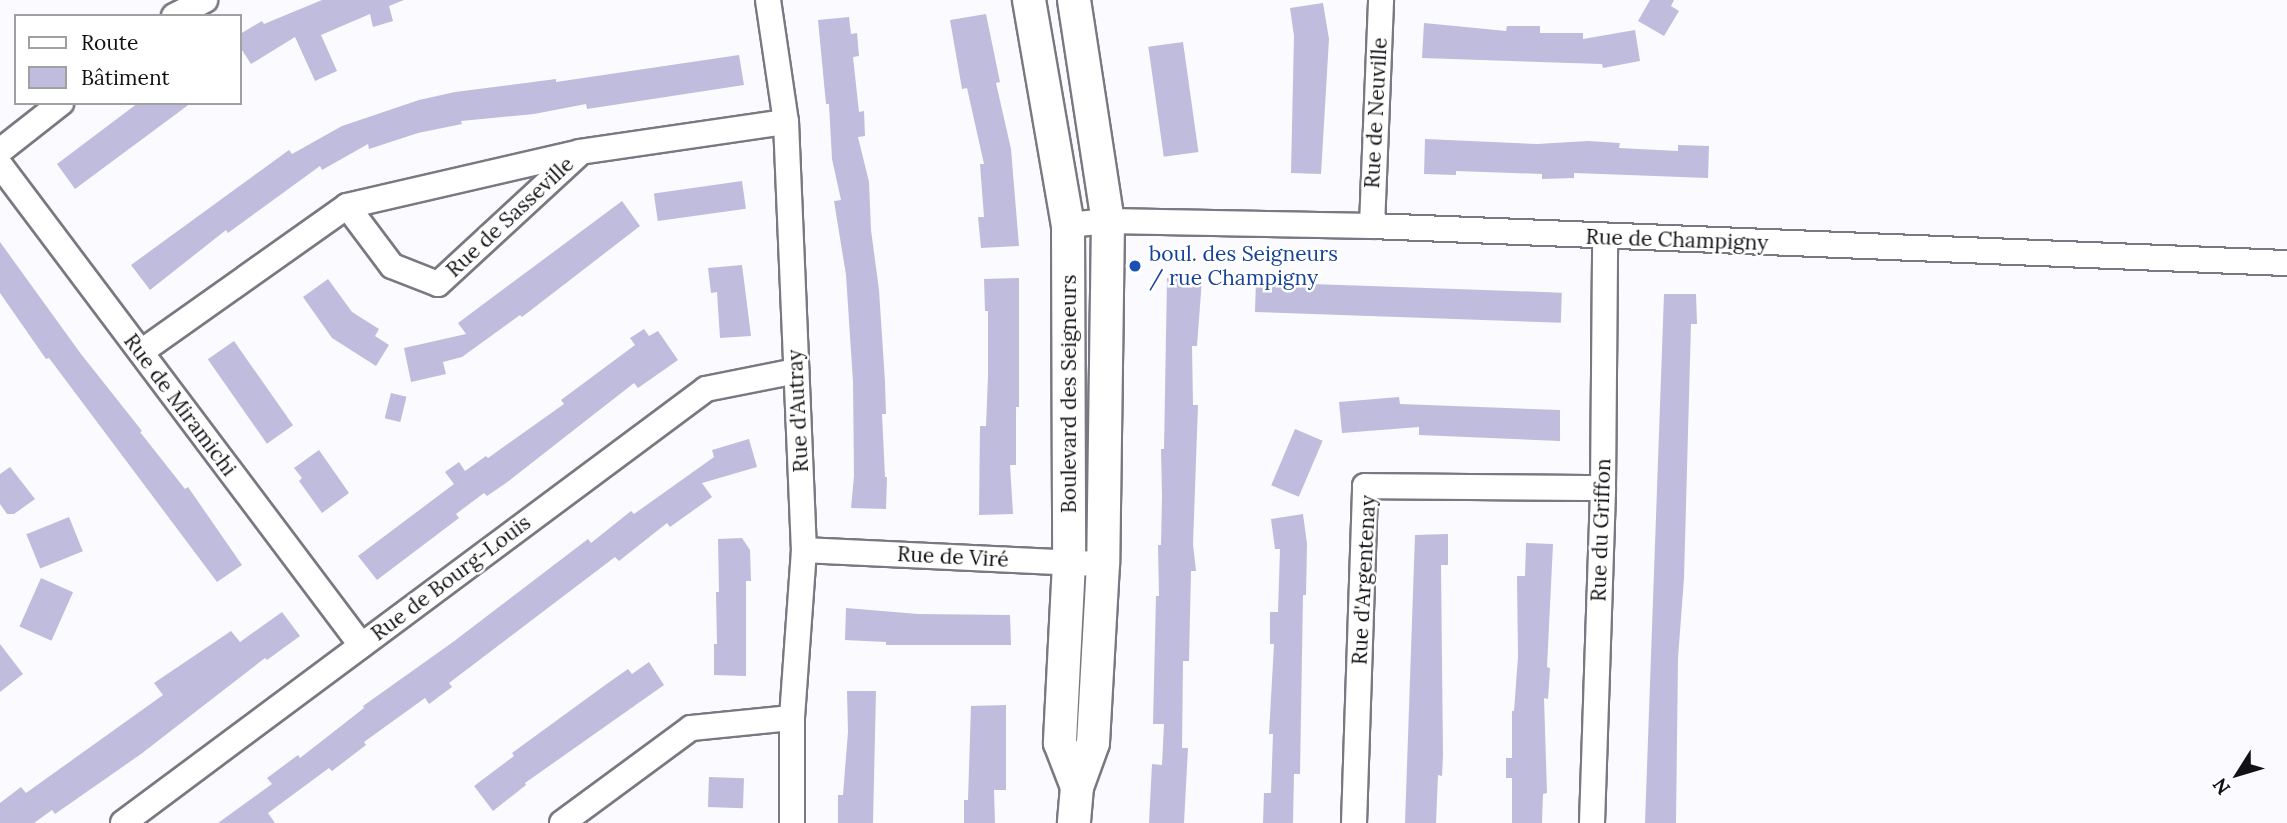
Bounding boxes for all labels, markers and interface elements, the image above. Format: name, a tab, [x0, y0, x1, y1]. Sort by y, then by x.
legend	[14, 14, 242, 105]
text: Route	[81, 29, 138, 56]
street label: Rue de Neuville	[1359, 37, 1393, 189]
text: Bâtiment	[81, 64, 170, 91]
street label: Rue de Sasseville	[441, 152, 579, 282]
street label: Rue de Champigny	[1585, 224, 1769, 256]
place label: boul. des Seigneurs / rue Champigny	[1149, 241, 1338, 291]
marker: boul. des Seigneurs / rue Champigny	[1127, 258, 1143, 274]
street label: Boulevard des Seigneurs	[1056, 275, 1082, 513]
street label: Rue de Miramichi	[118, 329, 242, 481]
street label: Rue d'Autray	[782, 349, 814, 473]
street label: Rue du Griffon	[1586, 458, 1616, 602]
street label: Rue d'Argentenay	[1347, 494, 1381, 666]
street label: Rue de Bourg-Louis	[366, 510, 536, 646]
street label: Rue de Viré	[897, 541, 1009, 573]
north arrow	[2203, 739, 2273, 809]
text: N	[2207, 774, 2235, 800]

